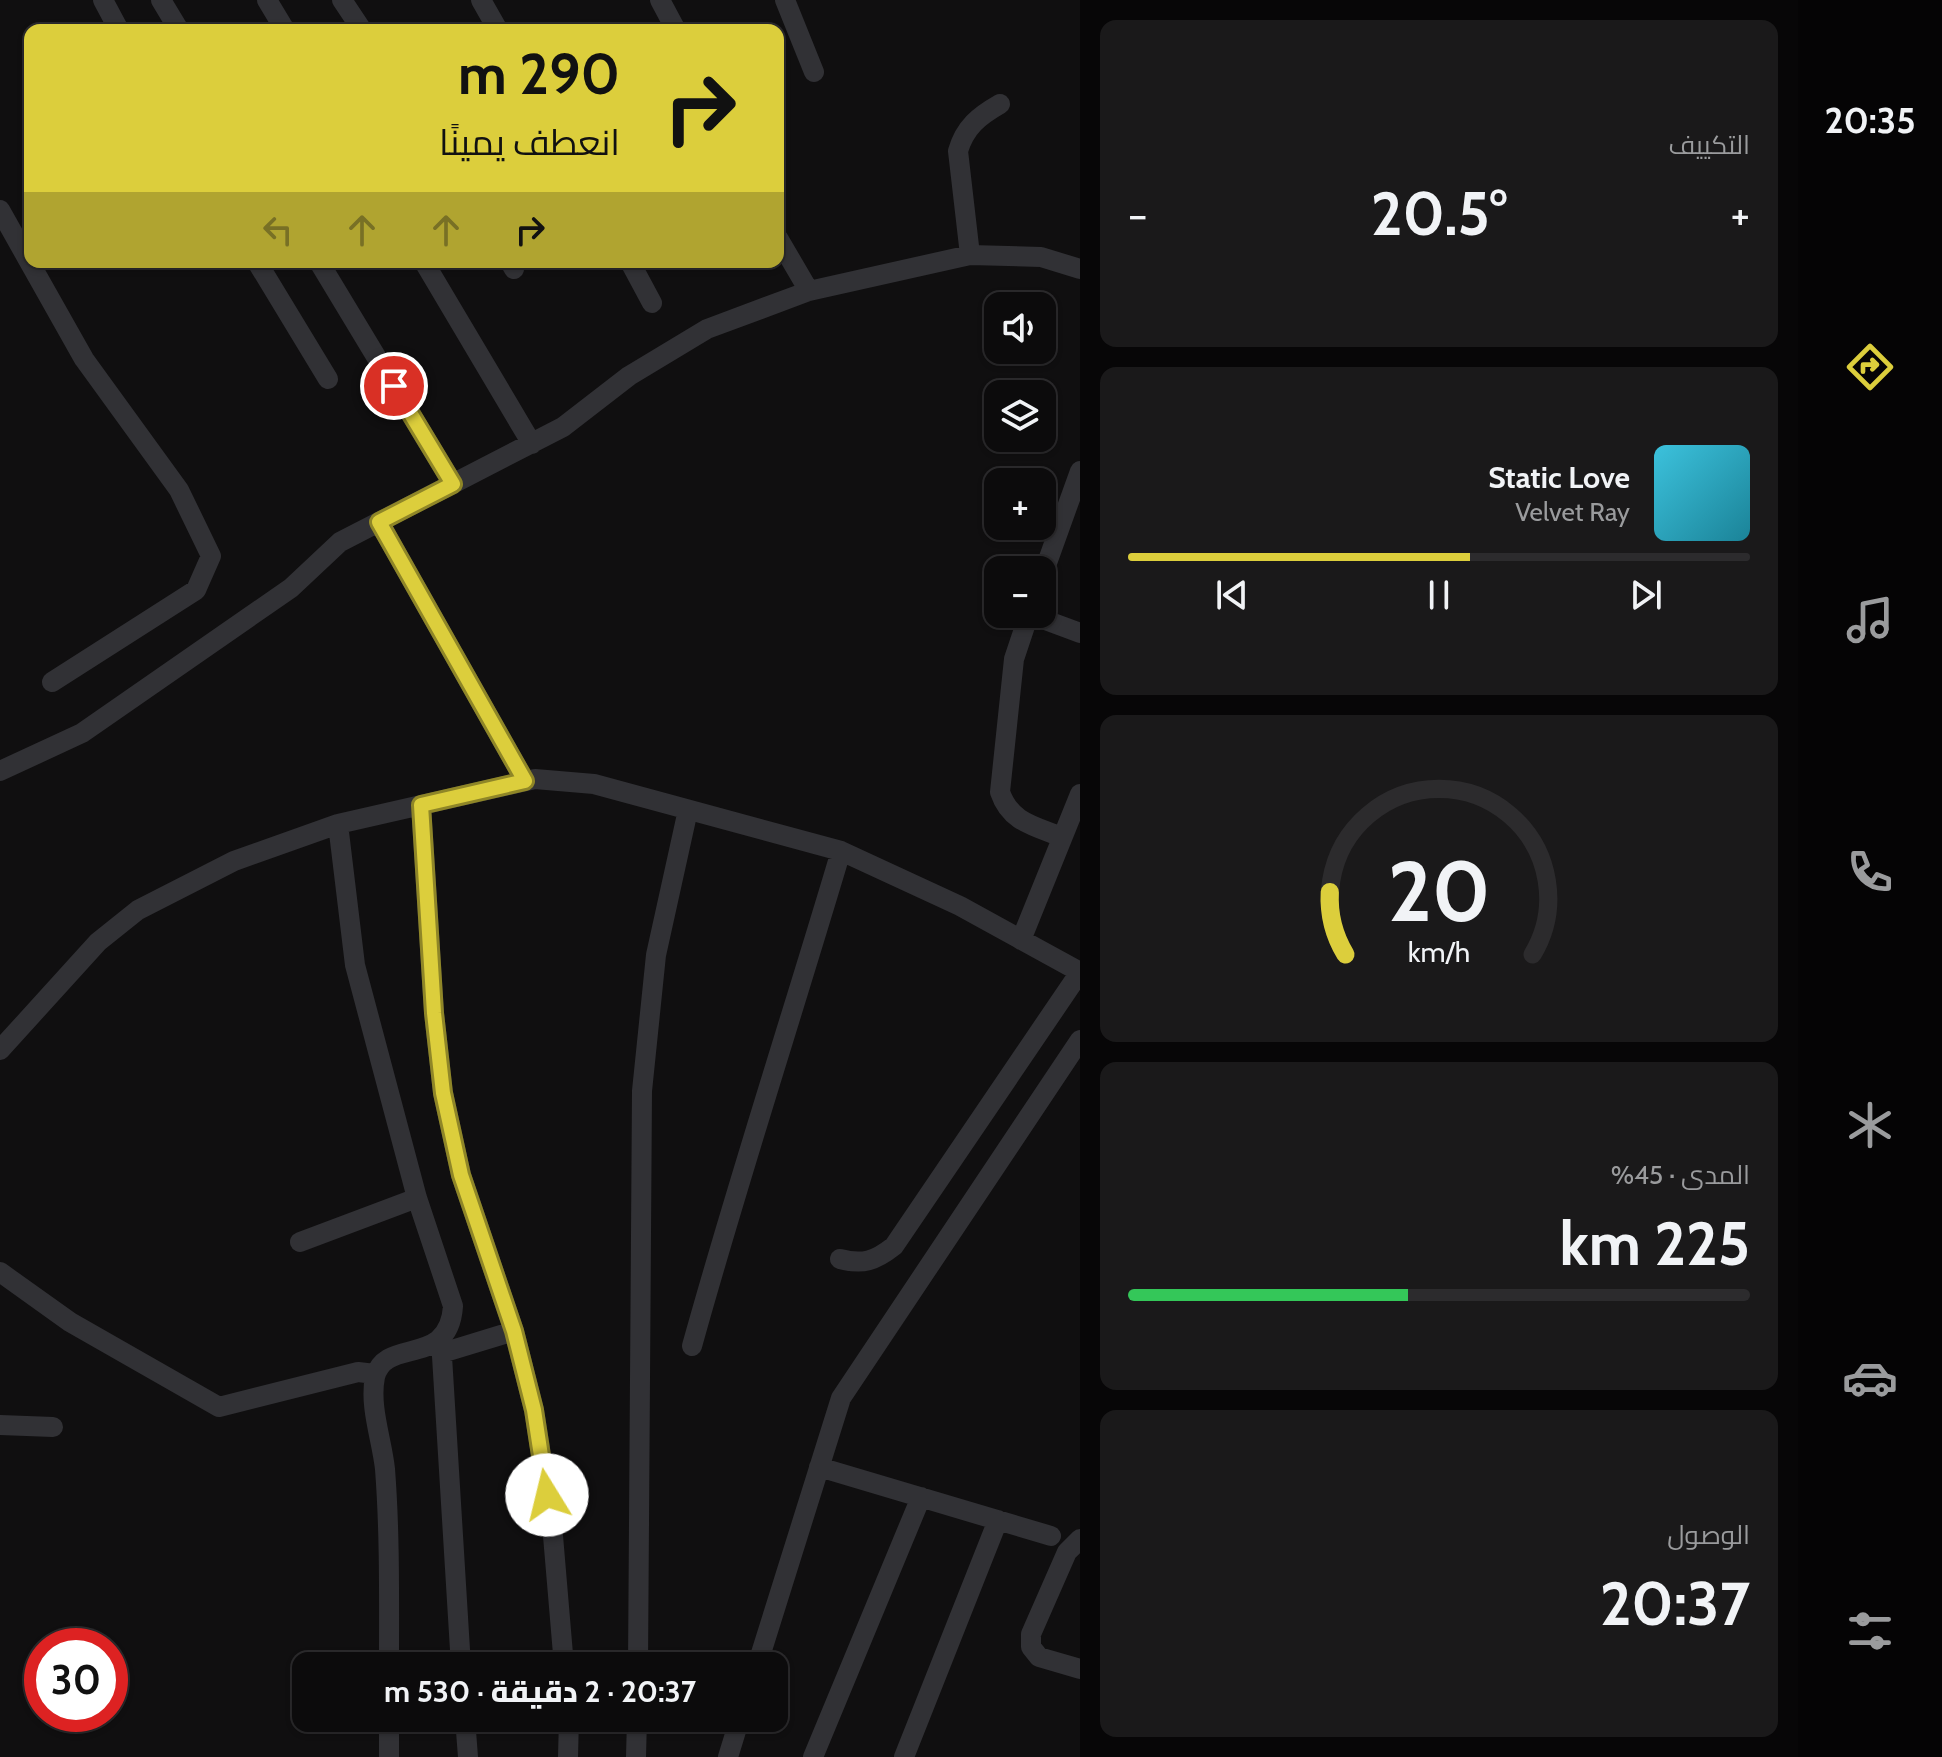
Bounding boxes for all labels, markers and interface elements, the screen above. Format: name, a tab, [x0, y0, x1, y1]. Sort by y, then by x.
text: 290 m	[458, 40, 620, 108]
icon: right	[648, 56, 752, 160]
text: 20:35	[1824, 98, 1916, 142]
text: انعطف يمينًا	[439, 120, 620, 164]
text: التكييف	[1668, 129, 1750, 161]
text: 20.5°	[1371, 177, 1507, 250]
text: −	[1128, 188, 1147, 241]
text: +	[1731, 188, 1750, 241]
icon: left	[256, 208, 300, 252]
icon: ahead	[340, 208, 384, 252]
icon: ahead	[424, 208, 468, 252]
icon: right	[508, 208, 552, 252]
map controls	[984, 292, 1056, 628]
button: sound	[984, 292, 1056, 364]
icon: directions	[1842, 339, 1898, 395]
pin	[360, 352, 428, 420]
icon: arrive	[372, 364, 416, 408]
button: layers	[984, 380, 1056, 452]
text: Static Love	[1488, 459, 1630, 496]
button: +	[984, 468, 1056, 540]
text: Velvet Ray	[1515, 496, 1630, 528]
button: −	[984, 556, 1056, 628]
icon: previous	[1210, 573, 1254, 617]
icon: pause	[1417, 573, 1461, 617]
icon: next	[1624, 573, 1668, 617]
icon: music	[1842, 592, 1898, 648]
text: 20	[1388, 840, 1490, 941]
icon: phone	[1842, 844, 1898, 900]
text: km/h	[1408, 934, 1470, 969]
icon: climate	[1842, 1097, 1898, 1153]
text: المدى · 45%	[1611, 1159, 1750, 1191]
text: 225 km	[1560, 1207, 1750, 1280]
icon: car	[1842, 1350, 1898, 1406]
position arrow	[505, 1453, 589, 1537]
text: الوصول	[1667, 1519, 1750, 1551]
text: 20:37	[1600, 1567, 1750, 1640]
icon: filters	[1842, 1603, 1898, 1659]
speed limit sign: 30	[24, 1628, 128, 1732]
text: 20:37 · 2 دقيقة · 530 m	[384, 1673, 696, 1710]

